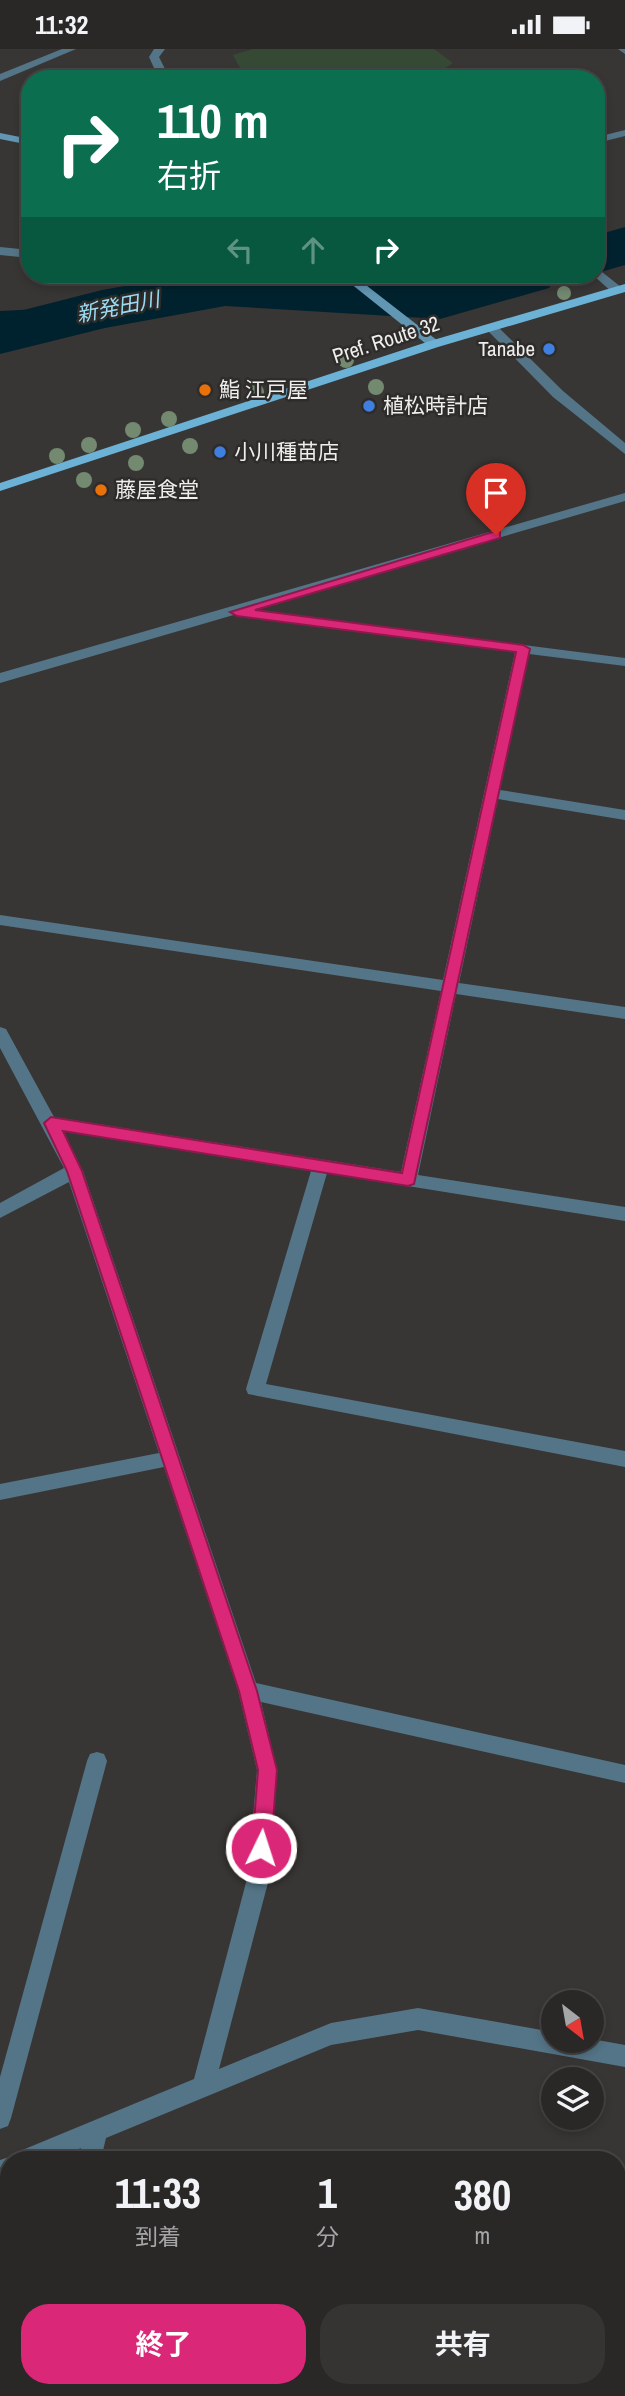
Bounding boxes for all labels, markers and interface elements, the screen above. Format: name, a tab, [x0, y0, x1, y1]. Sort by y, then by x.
text: 11:32	[35, 7, 88, 42]
text: 110 m	[157, 87, 269, 153]
icon: right	[42, 98, 133, 189]
text: 右折	[157, 154, 221, 197]
icon: left	[221, 231, 259, 269]
icon: ahead	[294, 231, 332, 269]
icon: right	[367, 231, 405, 269]
water label: 新発田川	[74, 284, 164, 329]
street label: Pref. Route 32	[329, 309, 443, 370]
place label: Tanabe	[478, 334, 535, 363]
marker: Tanabe	[541, 341, 557, 357]
place label: 鮨 江戸屋	[219, 375, 308, 404]
marker: 鮨 江戸屋	[197, 382, 213, 398]
place label: 植松時計店	[383, 391, 488, 420]
marker: 植松時計店	[361, 398, 377, 414]
place label: 小川種苗店	[234, 437, 339, 466]
marker: 小川種苗店	[212, 444, 228, 460]
pin	[466, 463, 526, 535]
icon: arrive	[477, 474, 515, 512]
place label: 藤屋食堂	[115, 475, 199, 504]
marker: 藤屋食堂	[93, 482, 109, 498]
position arrow	[224, 1811, 298, 1885]
north arrow	[541, 1990, 604, 2053]
map controls	[541, 1990, 604, 2130]
button: layers	[541, 2067, 604, 2130]
text: 11:33	[115, 2165, 201, 2221]
text: 1	[318, 2165, 337, 2221]
text: 380	[454, 2167, 511, 2223]
text: m	[475, 2220, 490, 2251]
text: 到着	[135, 2221, 181, 2252]
text: 分	[316, 2221, 339, 2252]
button: 終了	[21, 2304, 306, 2384]
button: 共有	[320, 2304, 605, 2384]

